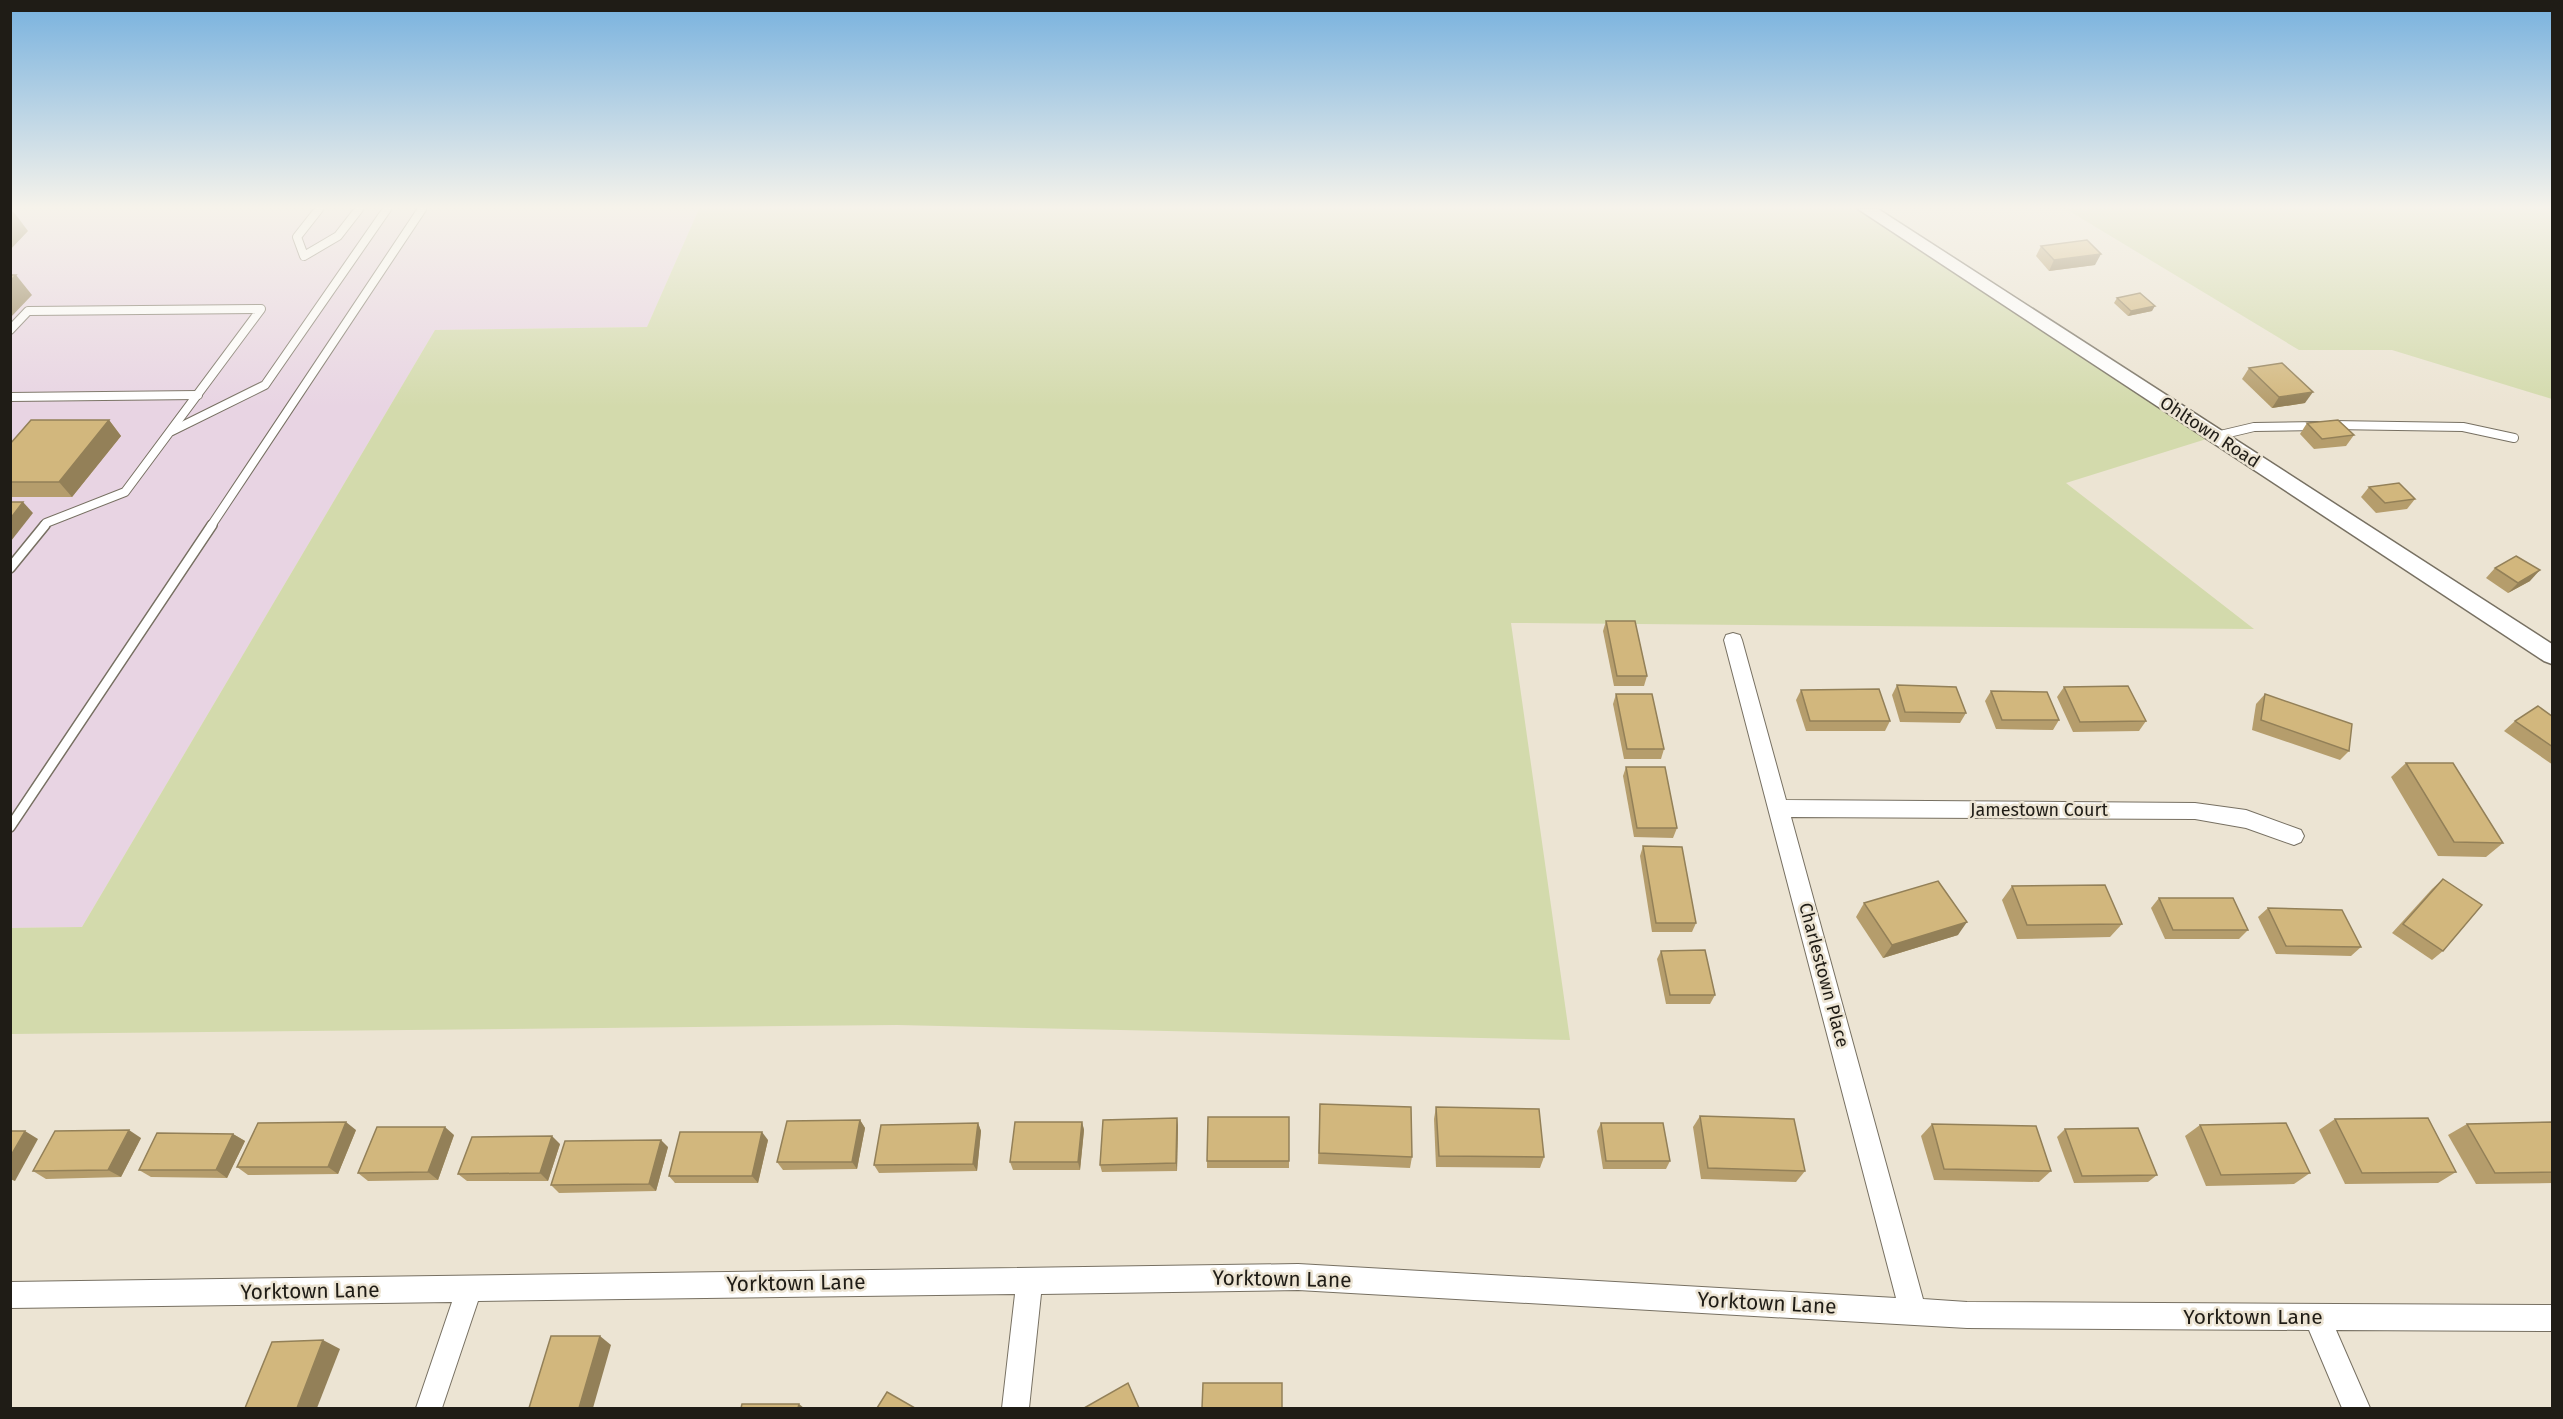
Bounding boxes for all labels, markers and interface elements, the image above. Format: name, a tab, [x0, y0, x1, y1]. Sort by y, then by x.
street label: Ohltown Road	[2156, 392, 2264, 472]
street label: Jamestown Court	[1970, 799, 2109, 821]
street label: Charlestown Place	[1794, 900, 1854, 1050]
street label: Yorktown Lane	[1212, 1265, 1352, 1293]
street label: Yorktown Lane	[726, 1269, 866, 1297]
street label: Yorktown Lane	[240, 1277, 380, 1305]
street label: Yorktown Lane	[1697, 1286, 1837, 1320]
street label: Yorktown Lane	[2183, 1304, 2323, 1330]

